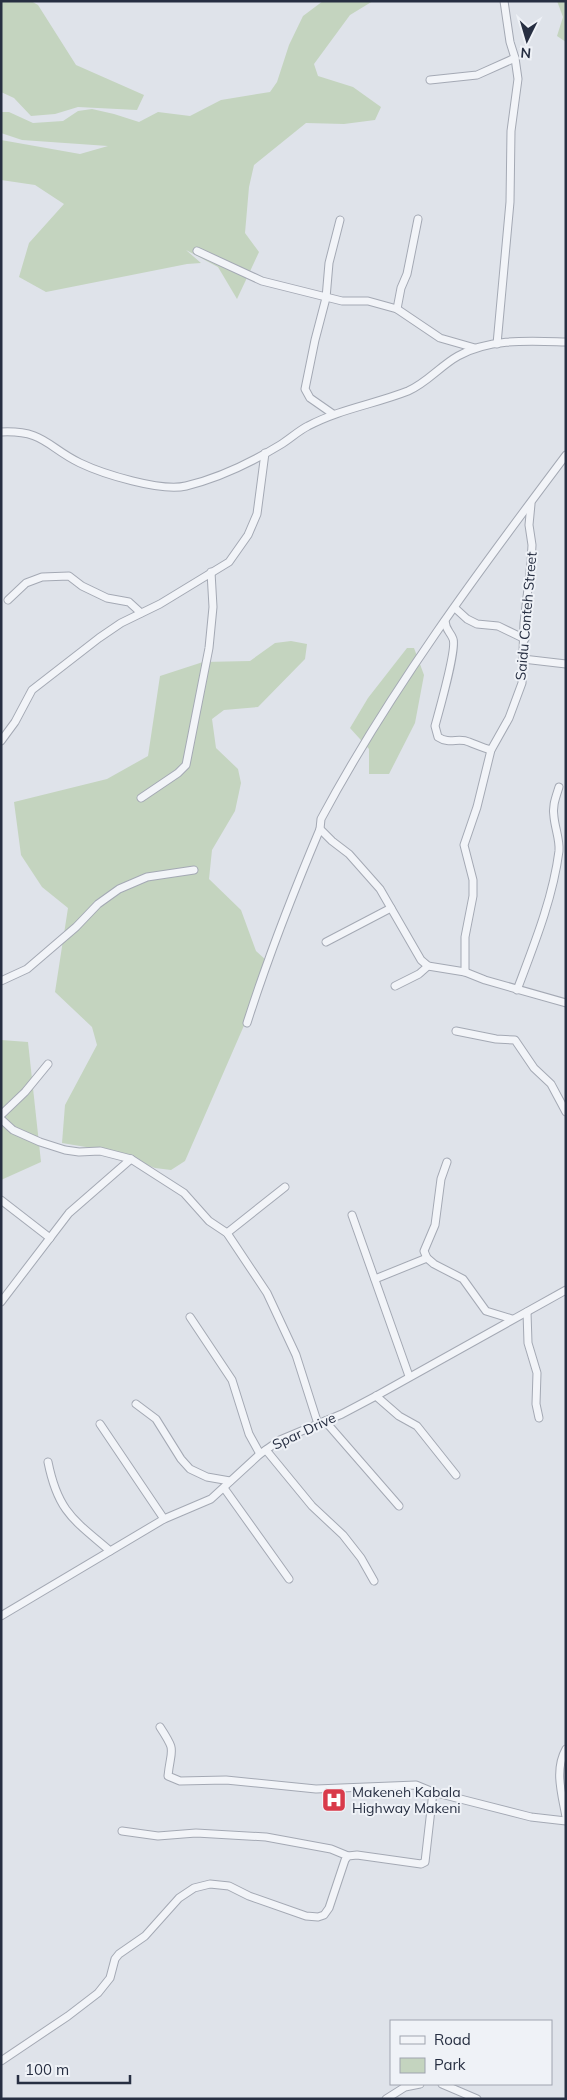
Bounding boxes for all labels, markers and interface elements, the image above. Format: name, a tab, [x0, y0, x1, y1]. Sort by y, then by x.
north arrow	[502, 15, 552, 65]
text: N	[520, 44, 532, 62]
street label: Saidu Conteh Street	[511, 551, 541, 681]
street label: Spar Drive	[269, 1408, 339, 1454]
place label: Makeneh Kabala Highway Makeni	[352, 1783, 461, 1817]
hospital icon: Makeneh Kabala Highway Makeni	[321, 1787, 347, 1813]
legend	[390, 2020, 552, 2085]
text: Road	[434, 2030, 471, 2049]
scale bar	[18, 2052, 130, 2084]
text: Park	[434, 2055, 466, 2074]
text: 100 m	[25, 2060, 69, 2079]

